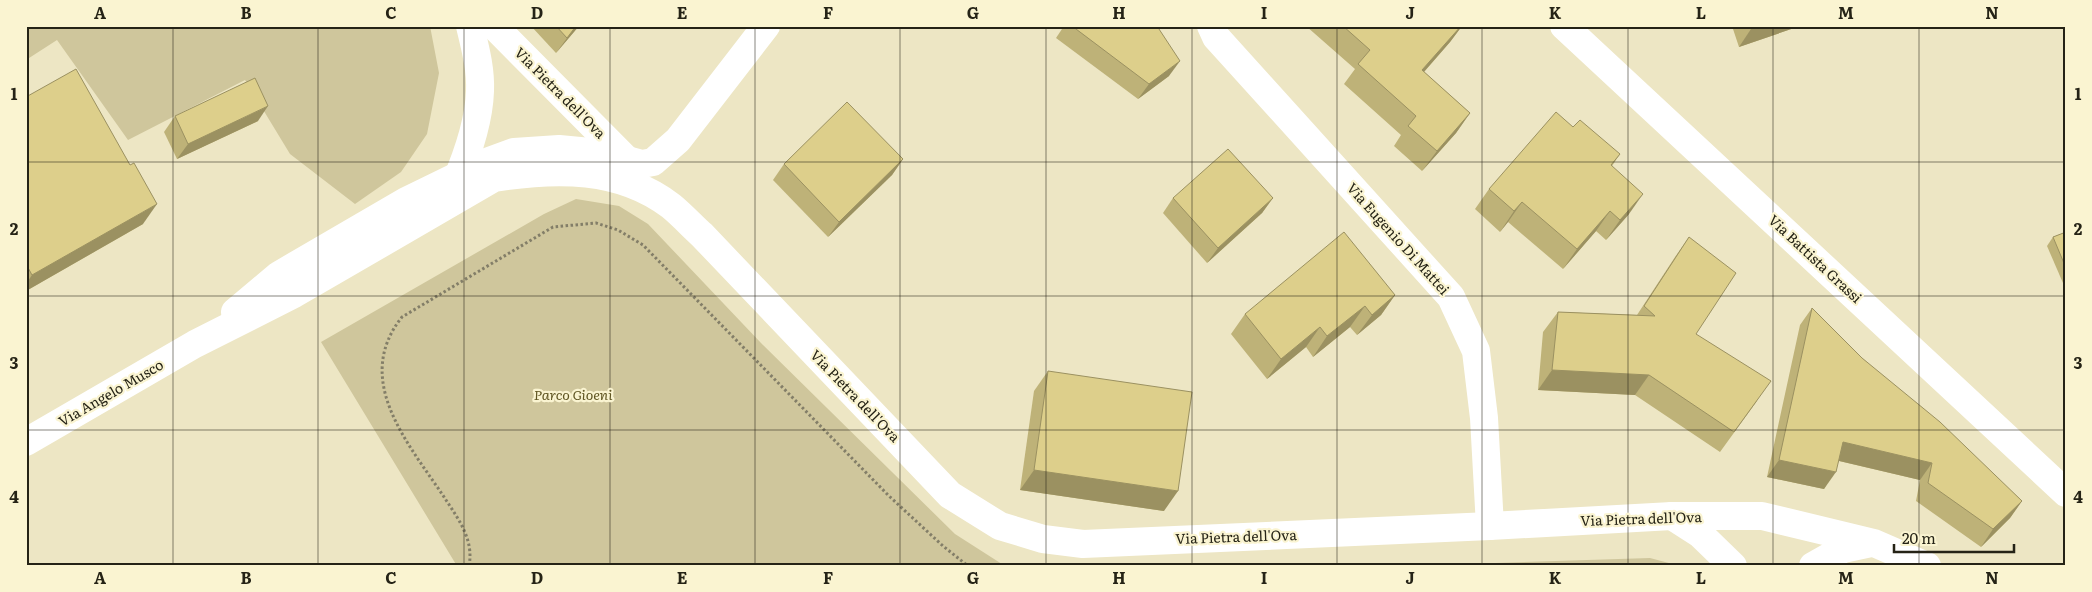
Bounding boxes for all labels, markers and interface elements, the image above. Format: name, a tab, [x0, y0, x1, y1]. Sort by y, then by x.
text: A	[94, 0, 106, 24]
text: B	[240, 0, 252, 24]
text: C	[385, 0, 397, 24]
text: D	[531, 0, 543, 24]
text: E	[677, 0, 688, 24]
text: F	[823, 0, 833, 24]
text: G	[967, 0, 979, 24]
text: H	[1112, 0, 1126, 24]
text: I	[1261, 0, 1267, 24]
text: J	[1405, 0, 1415, 24]
text: K	[1549, 0, 1562, 24]
text: L	[1696, 0, 1706, 24]
text: M	[1838, 0, 1854, 24]
text: N	[1985, 0, 1999, 24]
street label: Via Pietra dell'Ova	[511, 42, 611, 143]
text: 1	[11, 81, 18, 105]
text: 1	[2075, 81, 2082, 105]
street label: Via Eugenio Di Mattei	[1343, 178, 1455, 299]
street label: Via Battista Grassi	[1764, 210, 1867, 307]
text: 2	[10, 216, 19, 240]
text: 2	[2074, 216, 2083, 240]
street label: Via Pietra dell'Ova	[806, 345, 905, 446]
text: 3	[10, 350, 19, 374]
text: 3	[2074, 350, 2083, 374]
street label: Via Angelo Musco	[54, 354, 167, 430]
park label: Parco Gioeni	[534, 384, 613, 404]
text: 4	[9, 484, 19, 508]
text: 4	[2073, 484, 2083, 508]
street label: Via Pietra dell'Ova	[1580, 506, 1703, 530]
scale bar	[1894, 522, 2014, 554]
street label: Via Pietra dell'Ova	[1175, 524, 1298, 548]
text: 20 m	[1902, 526, 1936, 549]
text: A	[94, 565, 106, 589]
text: B	[240, 565, 252, 589]
text: C	[385, 565, 397, 589]
text: D	[531, 565, 543, 589]
text: E	[677, 565, 688, 589]
text: F	[823, 565, 833, 589]
text: G	[967, 565, 979, 589]
text: H	[1112, 565, 1126, 589]
text: I	[1261, 565, 1267, 589]
text: J	[1405, 565, 1415, 589]
text: K	[1549, 565, 1562, 589]
text: L	[1696, 565, 1706, 589]
text: M	[1838, 565, 1854, 589]
text: N	[1985, 565, 1999, 589]

